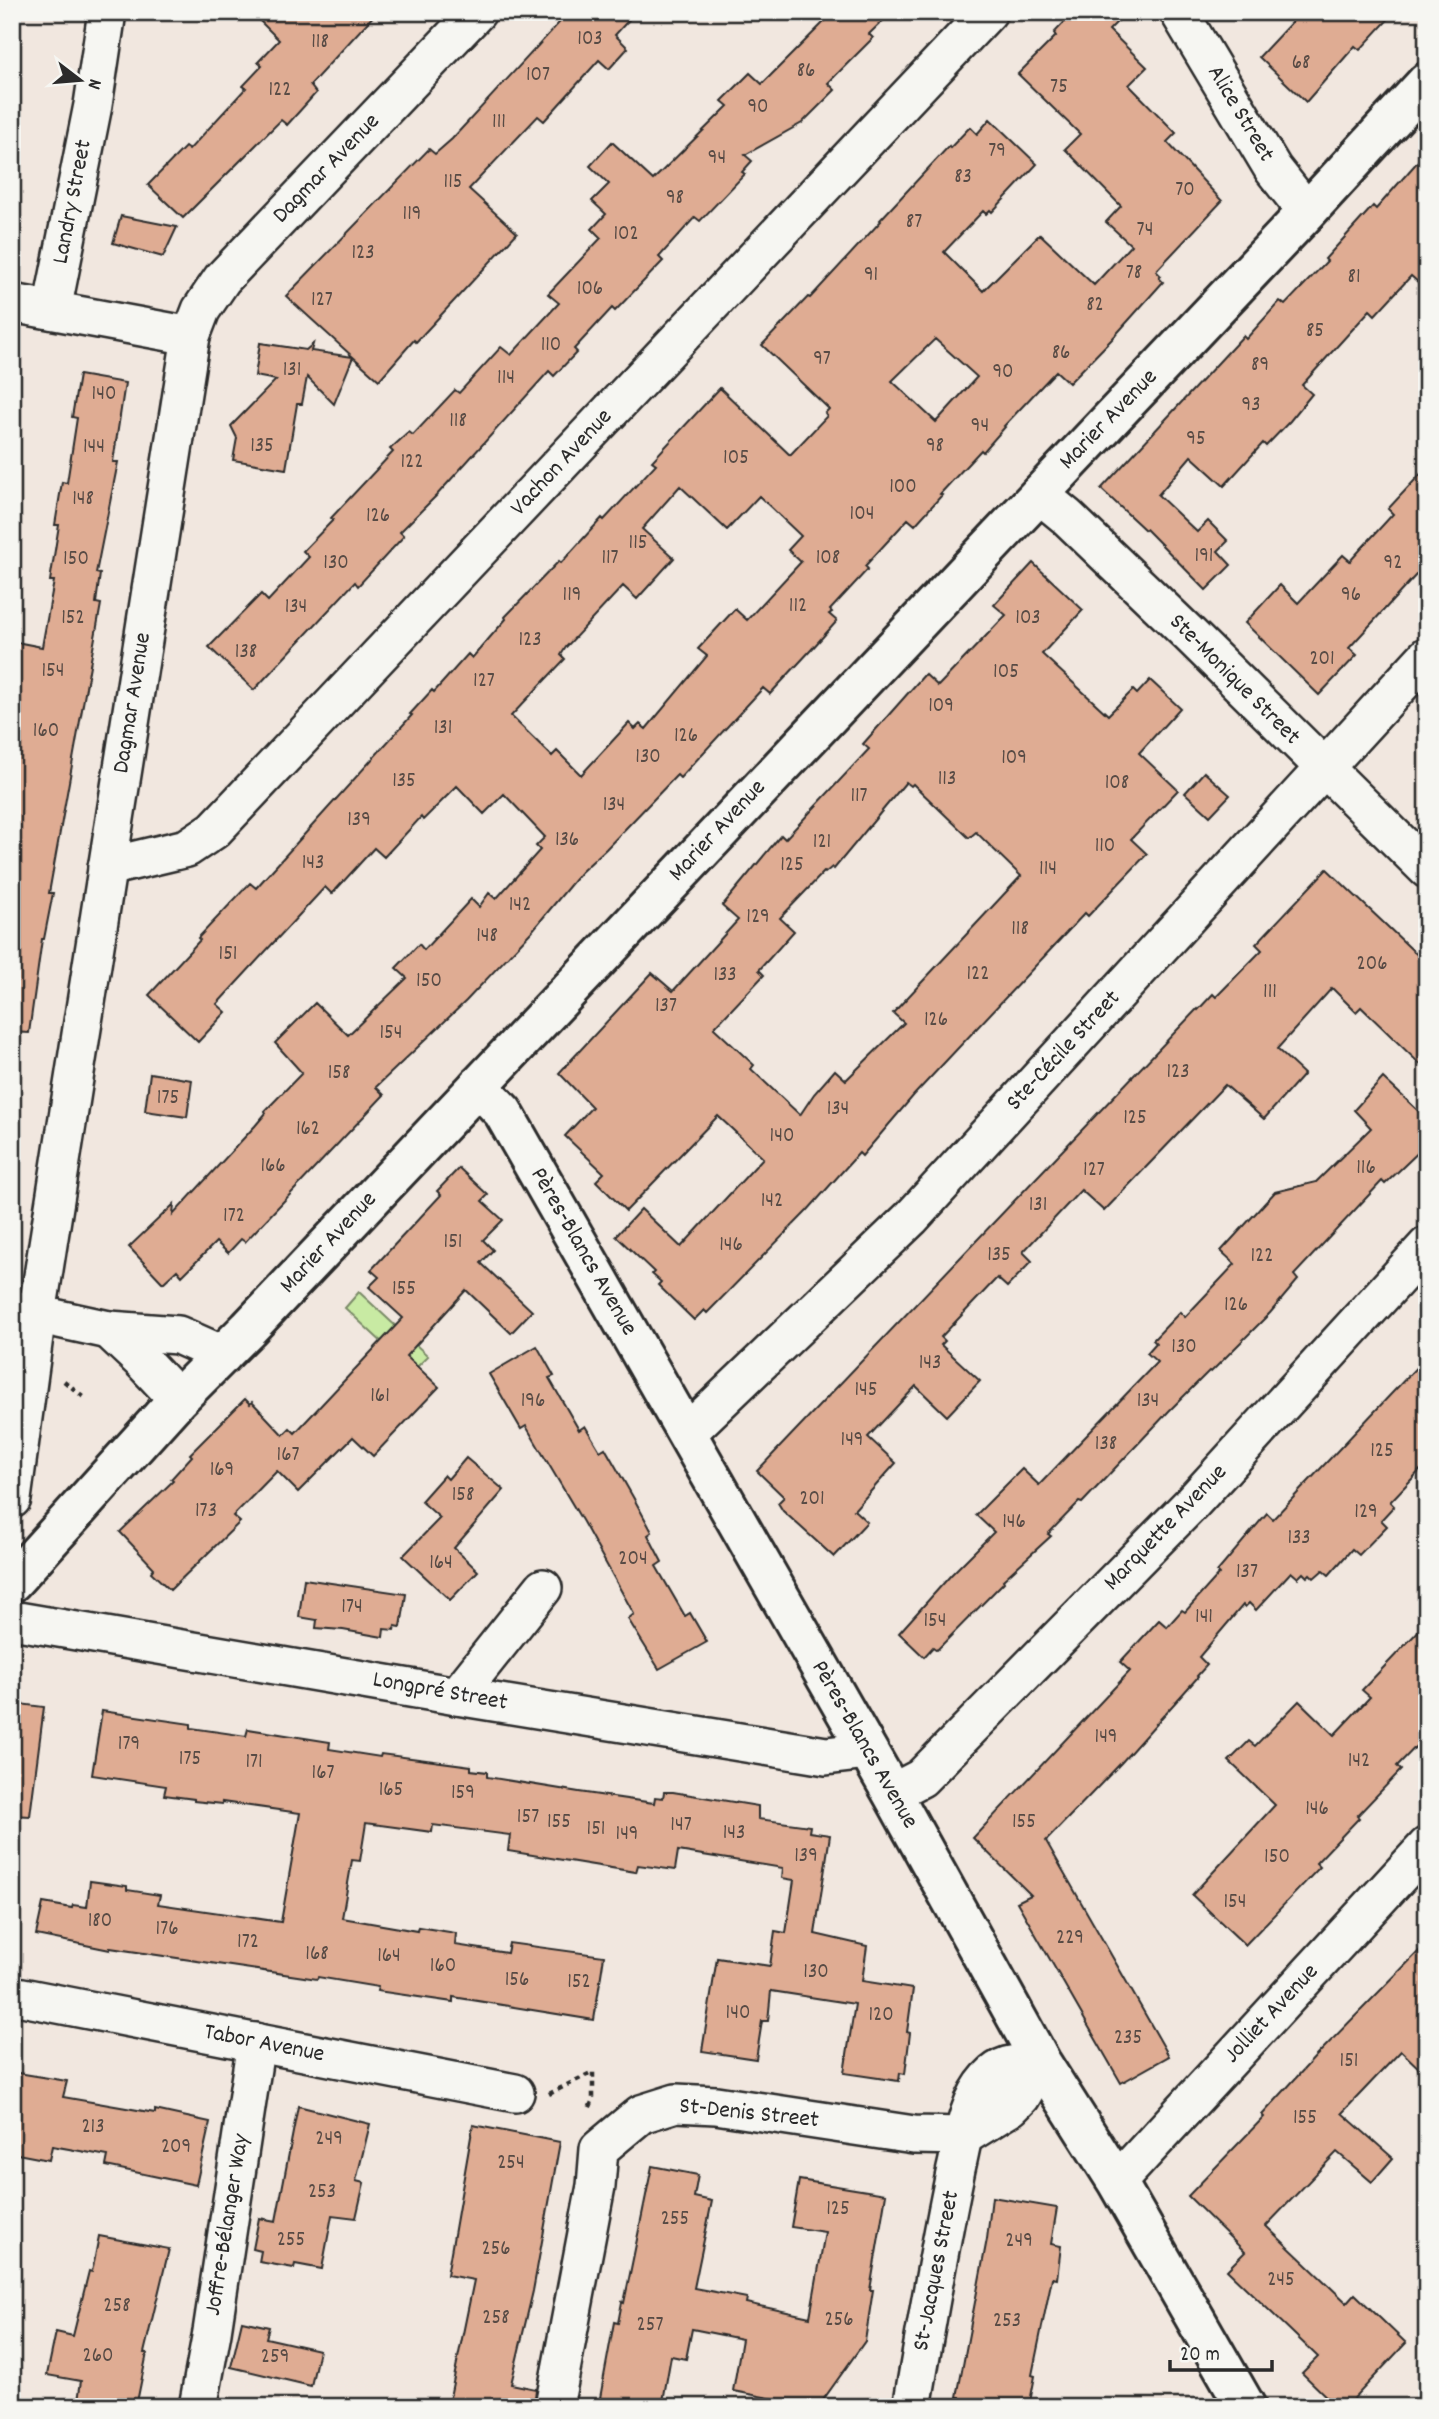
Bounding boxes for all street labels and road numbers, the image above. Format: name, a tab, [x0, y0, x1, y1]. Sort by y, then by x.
street label: Alice Street	[1198, 59, 1282, 169]
street label: Dagmar Avenue	[265, 106, 389, 232]
street label: Landry Street	[44, 137, 102, 267]
street label: Marier Avenue	[1052, 362, 1166, 478]
street label: Vachon Avenue	[503, 402, 621, 524]
street label: Ste-Monique Street	[1161, 607, 1308, 754]
street label: Dagmar Avenue	[105, 630, 161, 776]
street label: Marier Avenue	[661, 772, 775, 890]
street label: Ste-Cécile Street	[999, 983, 1129, 1119]
street label: Pères-Blancs Avenue	[521, 1161, 645, 1343]
street label: Marier Avenue	[272, 1184, 386, 1302]
street label: Marquette Avenue	[1096, 1457, 1236, 1599]
street label: Pères-Blancs Avenue	[802, 1654, 926, 1836]
street label: Longpré Street	[370, 1663, 510, 1721]
street label: Jolliet Avenue	[1217, 1956, 1327, 2072]
street label: Tabor Avenue	[201, 2016, 327, 2072]
street label: St-Denis Street	[678, 2090, 821, 2138]
street label: Joffre-Bélanger Way	[197, 2131, 259, 2318]
street label: St-Jacques Street	[905, 2188, 969, 2354]

